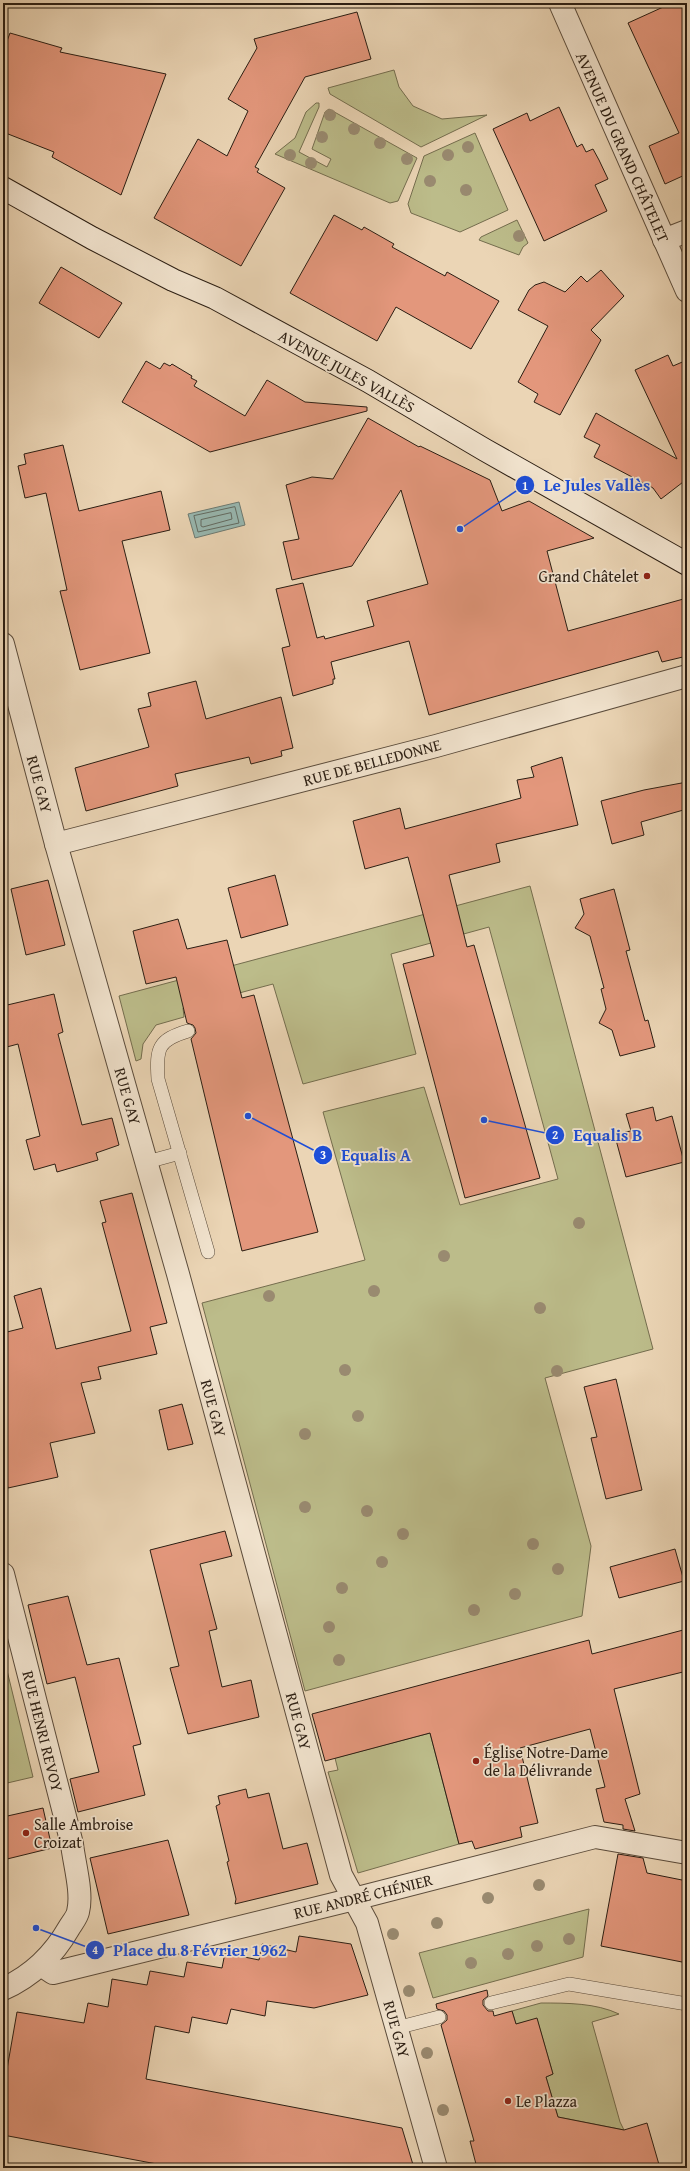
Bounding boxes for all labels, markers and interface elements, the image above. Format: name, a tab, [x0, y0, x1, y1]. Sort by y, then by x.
street label: AVENUE DU GRAND CHÂTELET	[570, 48, 676, 246]
street label: AVENUE JULES VALLÈS	[274, 324, 420, 419]
callout: Le Jules Vallès	[515, 471, 658, 500]
text: Le Jules Vallès	[544, 472, 650, 497]
text: 1	[522, 477, 528, 494]
place label: Grand Châtelet	[538, 564, 639, 588]
marker: Grand Châtelet	[642, 571, 652, 581]
street label: RUE DE BELLEDONNE	[300, 732, 444, 792]
street label: RUE GAY	[21, 753, 59, 816]
street label: RUE GAY	[108, 1064, 148, 1128]
callout: Equalis B	[545, 1121, 650, 1150]
text: Equalis B	[573, 1122, 643, 1147]
text: 2	[552, 1126, 558, 1143]
callout: Equalis A	[313, 1140, 419, 1169]
text: Equalis A	[341, 1142, 411, 1167]
text: 3	[320, 1146, 326, 1163]
street label: RUE GAY	[195, 1377, 233, 1440]
street label: RUE HENRI REVOY	[16, 1668, 70, 1795]
street label: RUE GAY	[280, 1690, 318, 1753]
place label: Église Notre-Dame de la Délivrande	[484, 1740, 608, 1782]
marker: Église Notre-Dame de la Délivrande	[471, 1756, 481, 1766]
place label: Salle Ambroise Croizat	[34, 1812, 133, 1854]
marker: Salle Ambroise Croizat	[21, 1828, 31, 1838]
street label: RUE ANDRÉ CHÉNIER	[291, 1867, 436, 1925]
callout: Place du 8 Février 1962	[85, 1936, 295, 1965]
text: Place du 8 Février 1962	[113, 1937, 287, 1962]
text: 4	[92, 1941, 98, 1958]
street label: RUE GAY	[377, 1997, 417, 2061]
place label: Le Plazza	[516, 2089, 577, 2113]
marker: Le Plazza	[503, 2096, 513, 2106]

